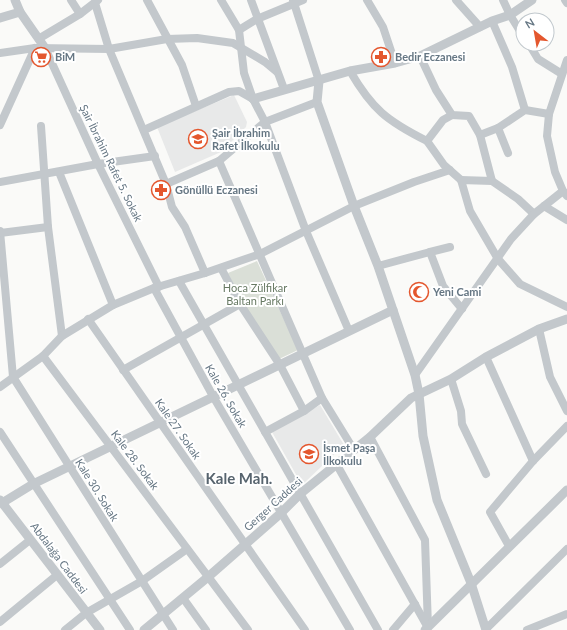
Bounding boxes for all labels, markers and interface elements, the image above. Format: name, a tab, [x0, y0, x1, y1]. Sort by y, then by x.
north arrow	[515, 12, 555, 52]
text: N	[523, 15, 537, 31]
supermarket icon: BiM	[30, 46, 52, 68]
pharmacy icon: Bedir Eczanesi	[370, 46, 392, 68]
place label: BiM	[55, 50, 75, 63]
place label: Bedir Eczanesi	[395, 50, 466, 63]
street label: Şair İbrahim Rafet 5. Sokak	[77, 102, 146, 224]
place label: Şair İbrahim Rafet İlkokulu	[212, 126, 280, 152]
school or university icon: Şair İbrahim Rafet İlkokulu	[187, 128, 209, 150]
pharmacy icon: Gönüllü Eczanesi	[150, 179, 172, 201]
place label: Gönüllü Eczanesi	[175, 183, 258, 196]
park label: Hoca Zülfikar Baltan Parkı	[223, 281, 287, 307]
mosque icon: Yeni Cami	[408, 281, 430, 303]
place label: Yeni Cami	[432, 285, 482, 298]
street label: Kale 26. Sokak	[203, 362, 250, 430]
street label: Kale 27. Sokak	[153, 396, 204, 462]
street label: Kale 28. Sokak	[109, 427, 162, 492]
place label: İsmet Paşa İlkokulu	[323, 441, 375, 467]
school or university icon: İsmet Paşa İlkokulu	[298, 443, 320, 465]
street label: Kale 30. Sokak	[73, 456, 122, 524]
district label: Kale Mah.	[206, 469, 272, 487]
street label: Gerger Caddesi	[241, 474, 305, 533]
street label: Abdalağa Caddesi	[28, 520, 91, 596]

